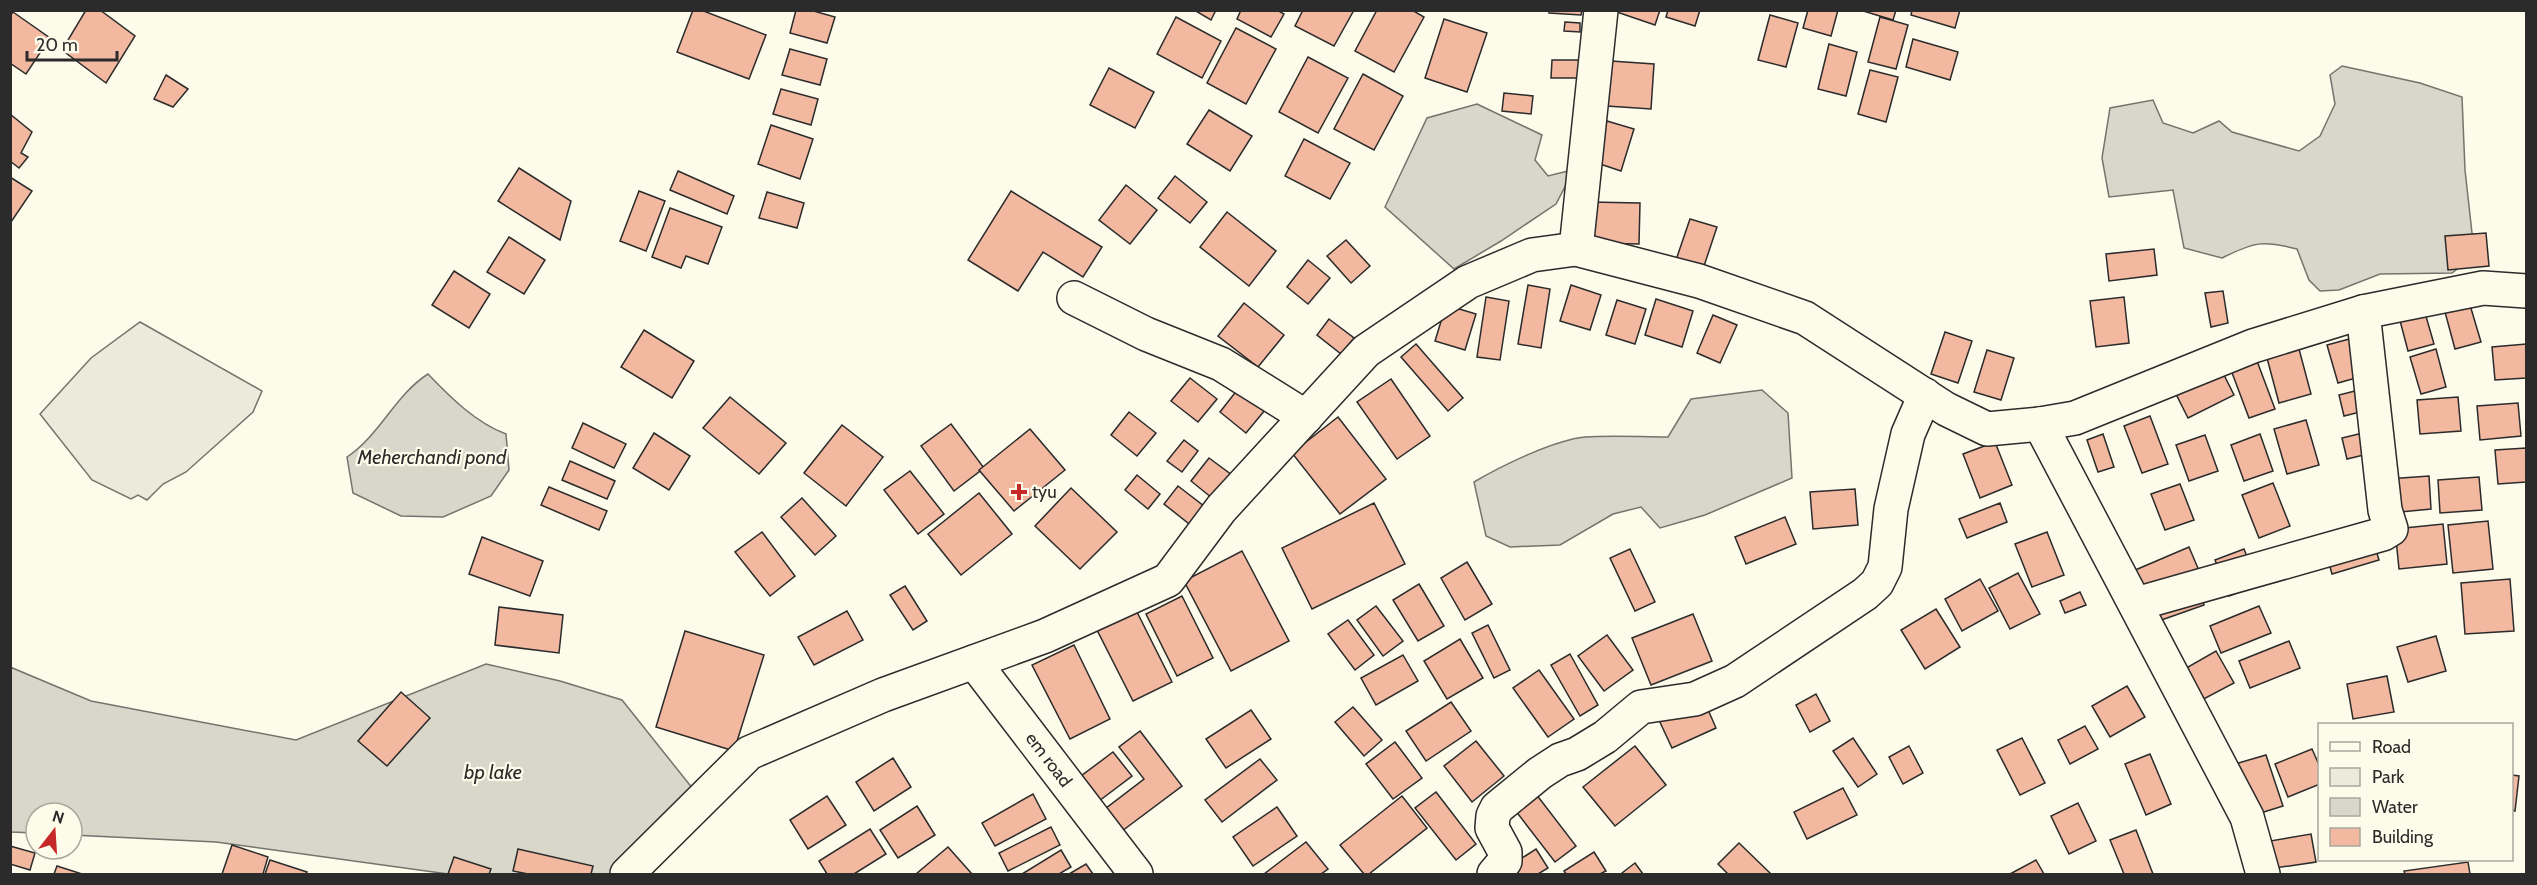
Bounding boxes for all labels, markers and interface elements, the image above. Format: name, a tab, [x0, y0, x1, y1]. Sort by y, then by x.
scale bar	[27, 24, 117, 62]
text: 20 m	[36, 34, 78, 56]
water label: Meherchandi pond	[357, 445, 507, 469]
place label: tyu	[1032, 481, 1057, 503]
marker: tyu	[1010, 483, 1028, 501]
legend	[2318, 723, 2513, 861]
street label: em road	[1021, 728, 1077, 791]
text: Road	[2372, 736, 2411, 758]
water label: bp lake	[464, 760, 522, 784]
text: Park	[2372, 766, 2405, 788]
text: Water	[2372, 796, 2418, 818]
north arrow	[24, 801, 84, 861]
text: N	[50, 806, 66, 828]
text: Building	[2372, 826, 2434, 848]

